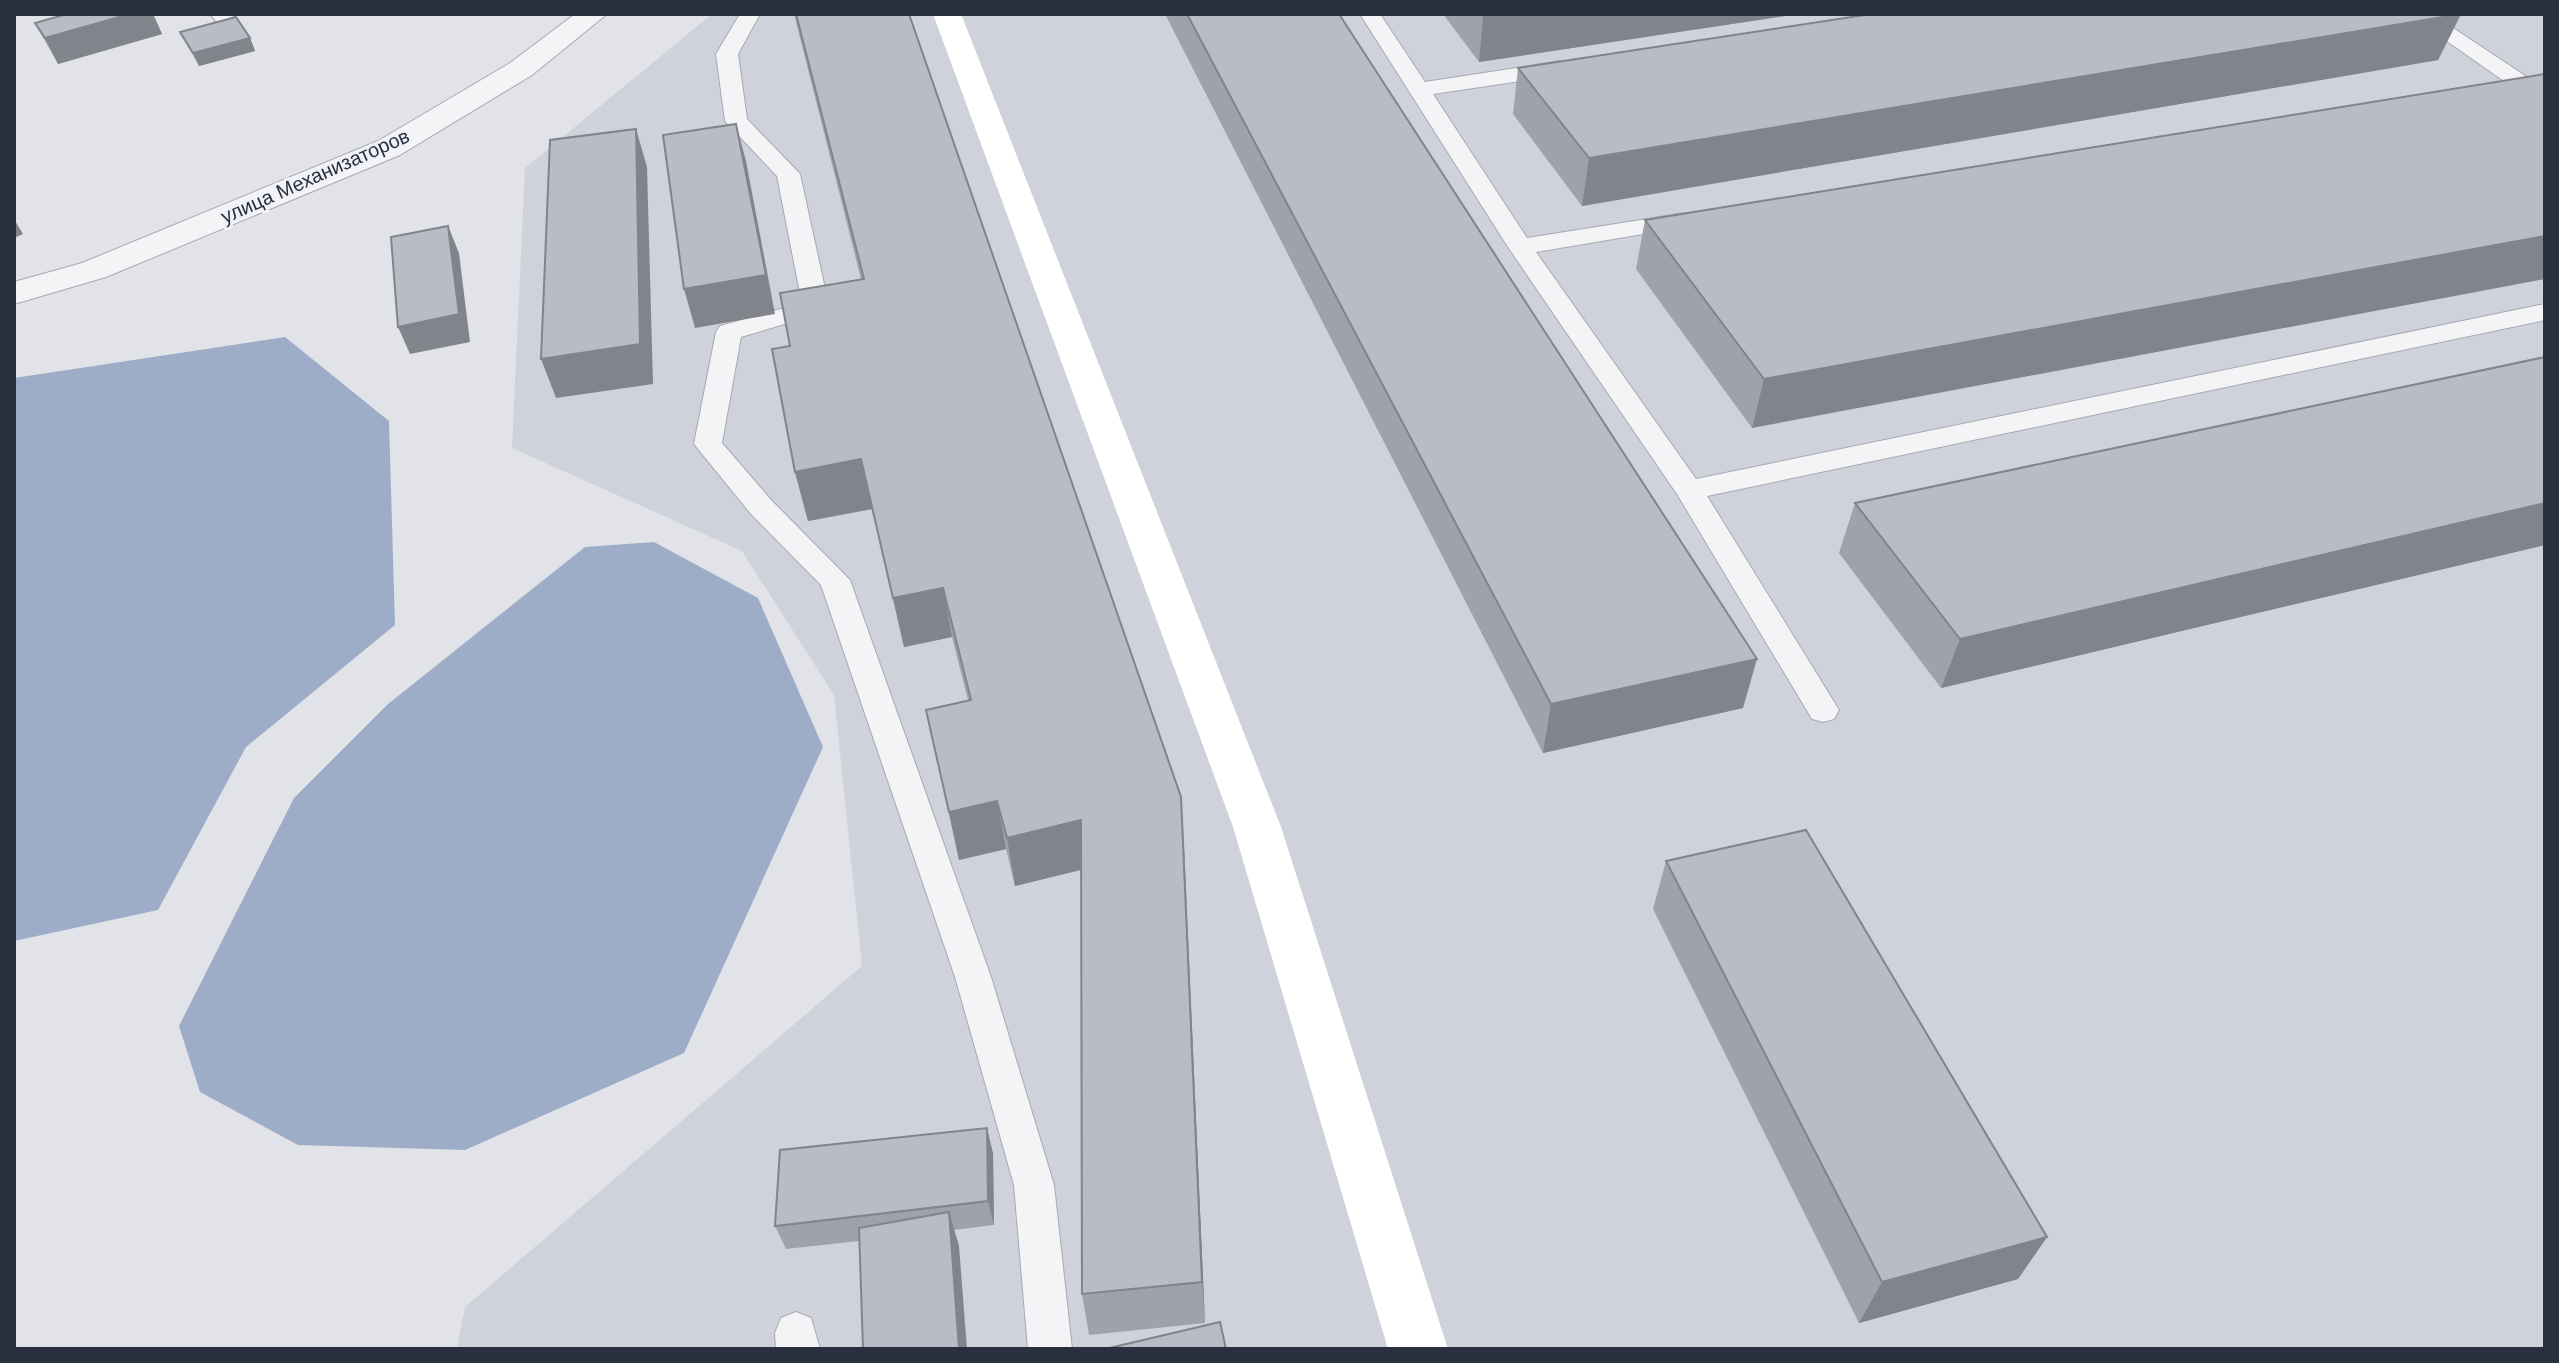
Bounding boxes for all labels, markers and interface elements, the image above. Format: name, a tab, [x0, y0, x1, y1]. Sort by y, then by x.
street label: улица Механизаторов	[217, 124, 413, 228]

